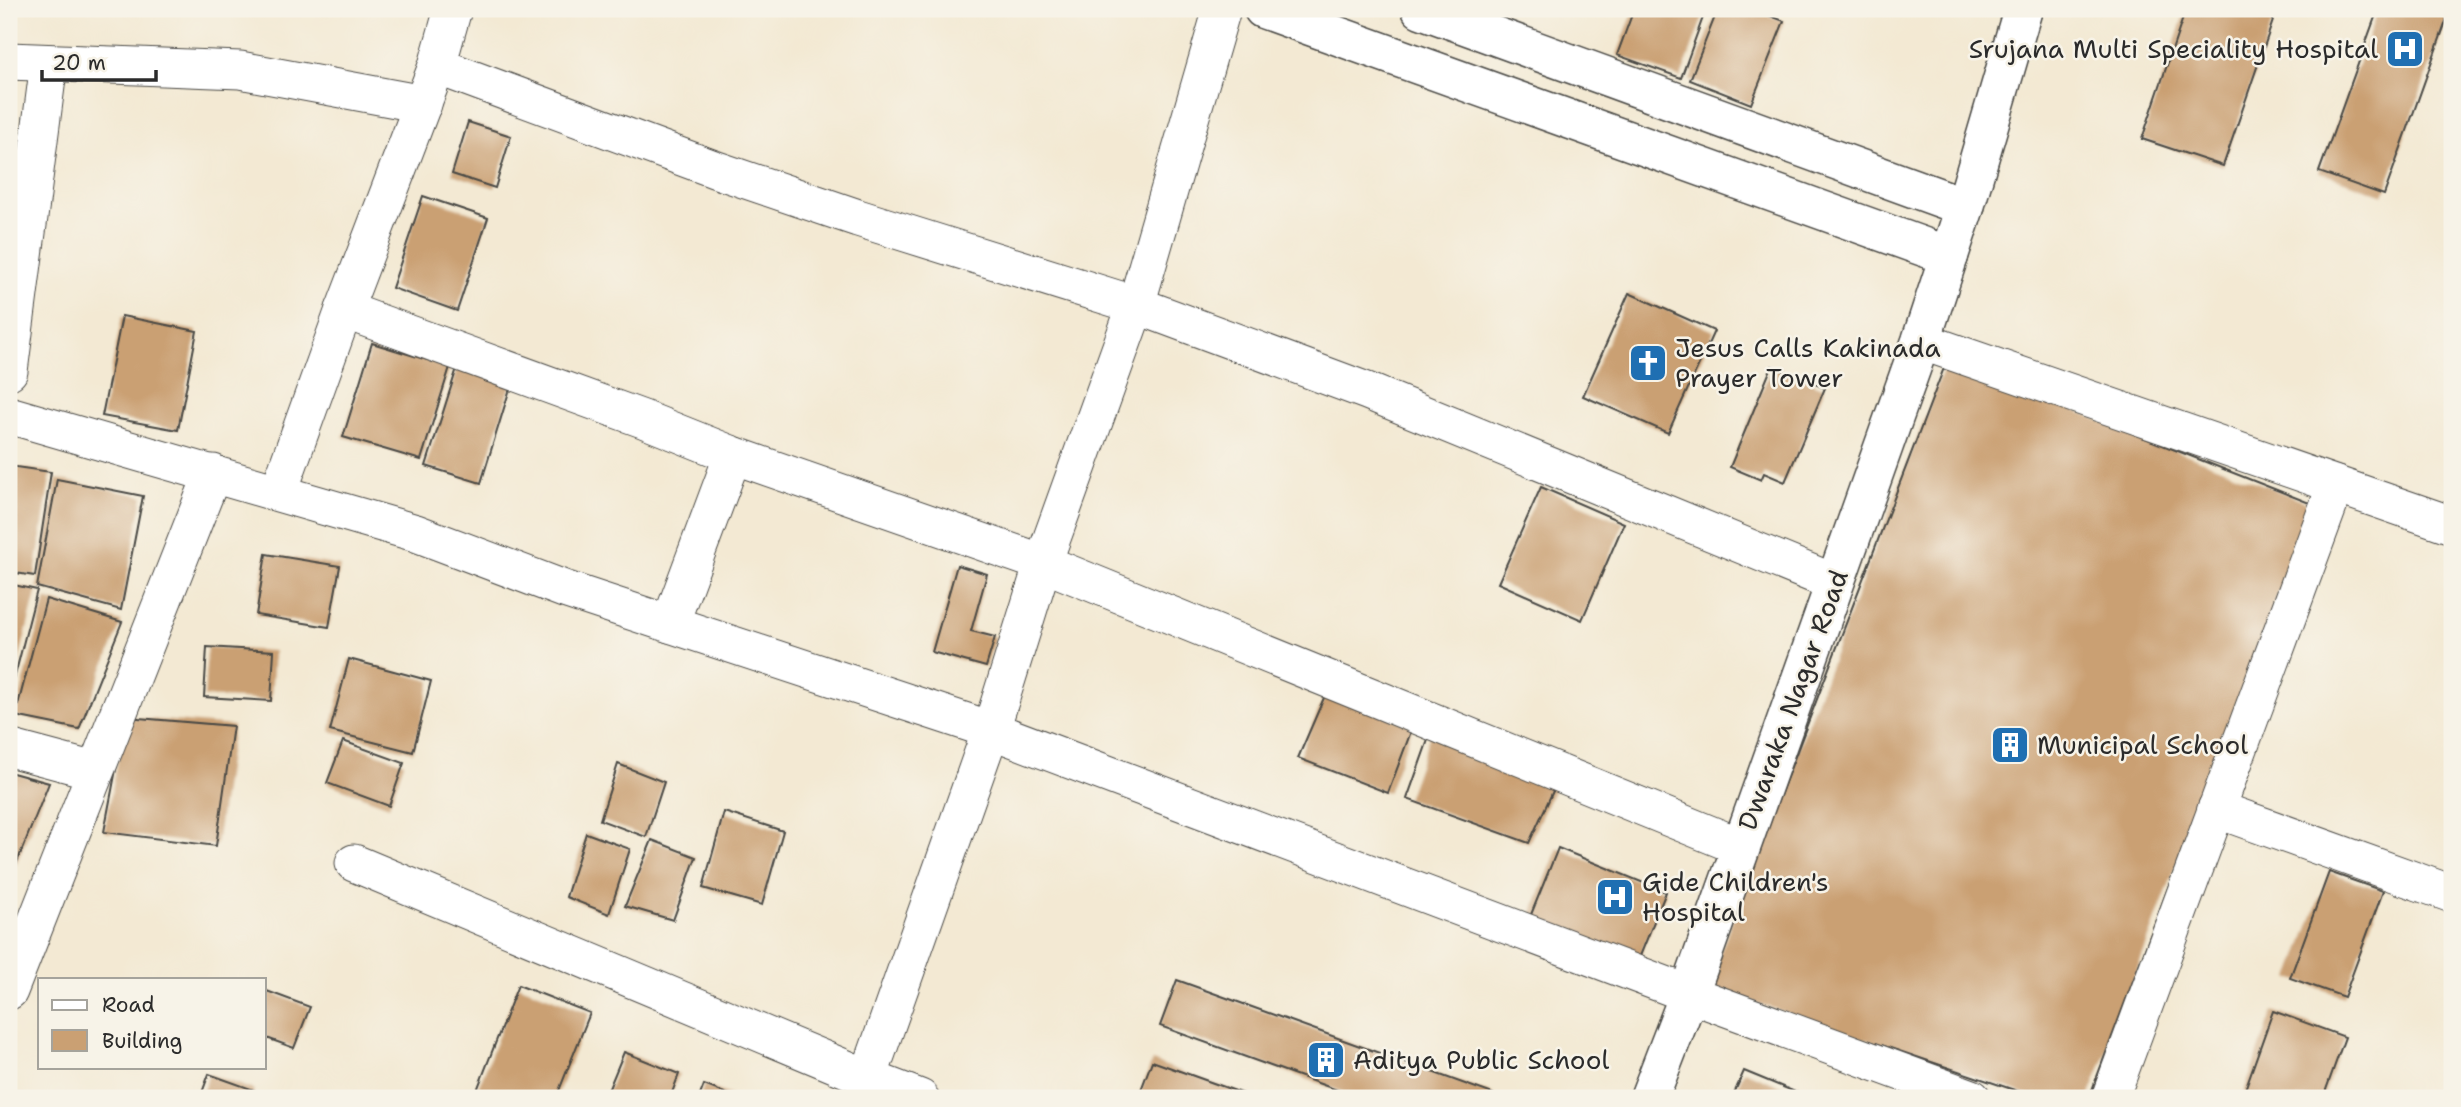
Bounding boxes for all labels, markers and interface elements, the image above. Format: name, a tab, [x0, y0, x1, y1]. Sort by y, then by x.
hospital icon: Srujana Multi Speciality Hospital	[2384, 28, 2426, 70]
place label: Srujana Multi Speciality Hospital	[1969, 31, 2378, 66]
scale bar	[42, 38, 156, 82]
text: 20 m	[52, 49, 106, 77]
place label: Jesus Calls Kakinada Prayer Tower	[1675, 330, 1941, 395]
church icon: Jesus Calls Kakinada Prayer Tower	[1627, 342, 1669, 384]
street label: Dwaraka Nagar Road	[1729, 565, 1856, 835]
building icon: Municipal School	[1989, 724, 2031, 766]
place label: Municipal School	[2037, 727, 2248, 762]
place label: Gide Children's Hospital	[1642, 864, 1829, 929]
hospital icon: Gide Children's Hospital	[1594, 876, 1636, 918]
legend	[38, 978, 266, 1068]
text: Road	[102, 991, 155, 1019]
text: Building	[102, 1027, 182, 1055]
building icon: Aditya Public School	[1305, 1039, 1347, 1081]
place label: Aditya Public School	[1353, 1042, 1609, 1077]

